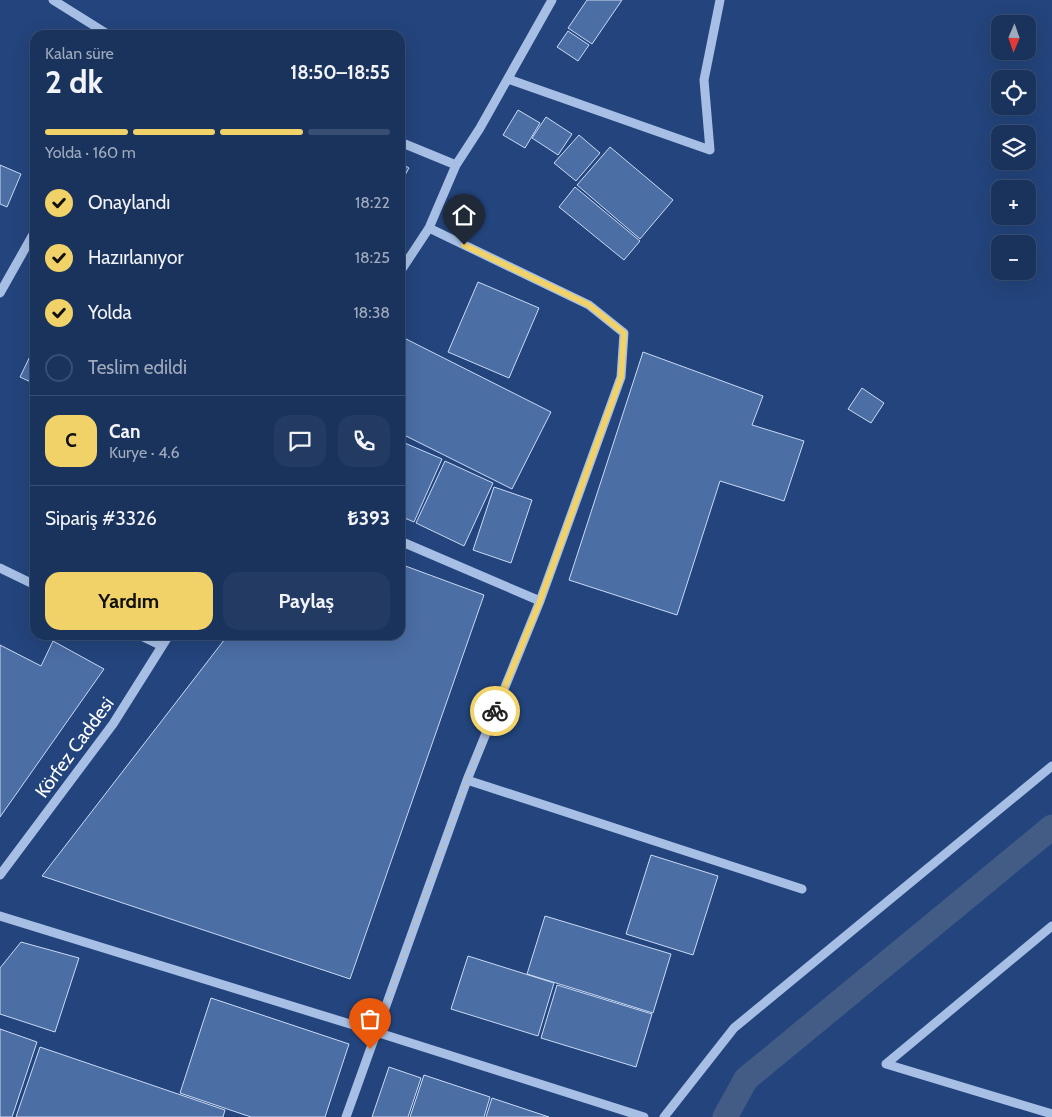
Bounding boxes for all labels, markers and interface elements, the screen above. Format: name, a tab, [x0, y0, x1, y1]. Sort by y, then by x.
north arrow	[991, 15, 1036, 60]
map controls	[991, 15, 1036, 280]
text: Kalan süre	[45, 44, 114, 63]
text: 18:50–18:55	[290, 61, 390, 84]
text: 2 dk	[45, 62, 103, 101]
button: locate	[991, 70, 1036, 115]
button: layers	[991, 125, 1036, 170]
text: Yolda · 160 m	[45, 143, 136, 162]
button: +	[991, 180, 1036, 225]
icon: check	[45, 189, 73, 217]
text: Onaylandı	[88, 191, 170, 214]
text: 18:22	[355, 193, 390, 212]
pin	[443, 194, 485, 245]
icon: home	[450, 201, 478, 229]
button: −	[991, 235, 1036, 280]
icon: check	[45, 244, 73, 272]
text: Hazırlanıyor	[88, 246, 183, 269]
text: 18:25	[355, 248, 390, 267]
icon: check	[45, 299, 73, 327]
text: Yolda	[88, 301, 132, 324]
text: 18:38	[353, 303, 390, 322]
text: Teslim edildi	[88, 356, 187, 379]
button: chat	[274, 415, 326, 467]
button: phone	[338, 415, 390, 467]
text: Can	[109, 420, 141, 443]
text: C	[65, 429, 77, 452]
text: Kurye · 4.6	[109, 443, 180, 462]
text: Sipariş #3326	[45, 507, 157, 530]
text: ₺393	[348, 507, 390, 530]
button: Yardım	[45, 572, 213, 630]
button: Paylaş	[223, 572, 390, 630]
courier	[470, 686, 520, 736]
street label: Körfez Caddesi	[30, 692, 119, 802]
icon: bike	[481, 697, 509, 725]
pin	[349, 998, 391, 1049]
icon: bag	[356, 1005, 384, 1033]

